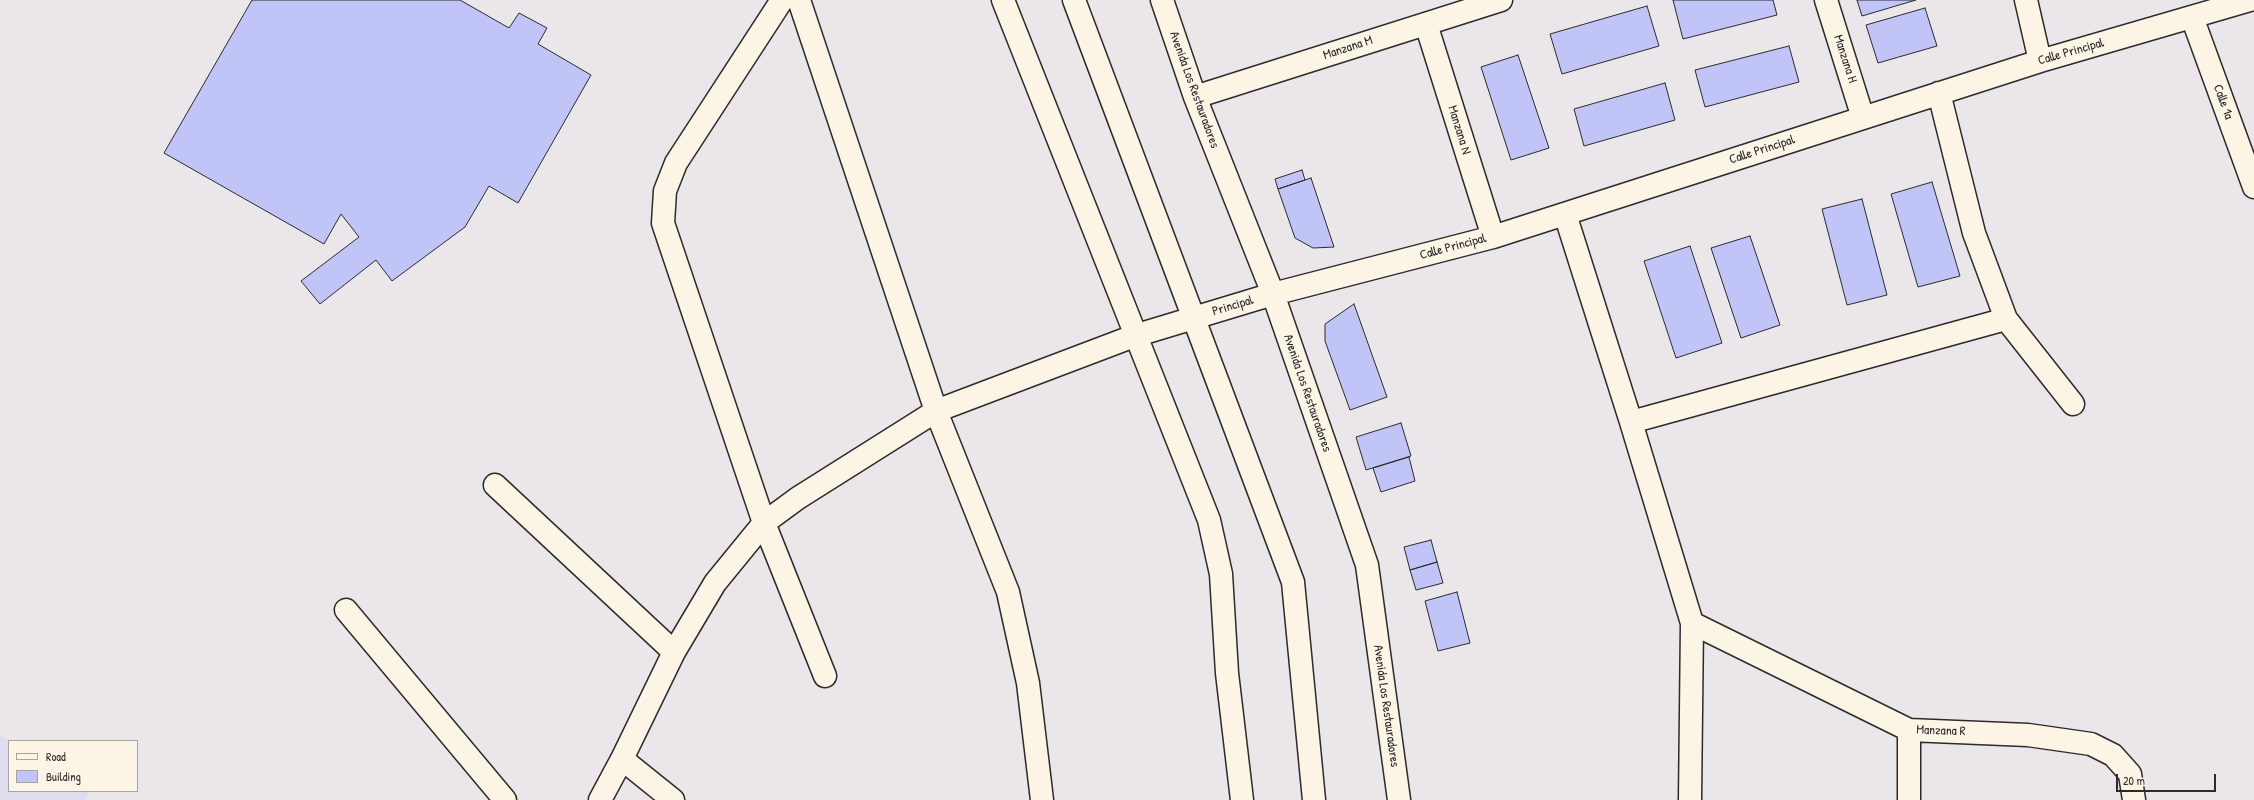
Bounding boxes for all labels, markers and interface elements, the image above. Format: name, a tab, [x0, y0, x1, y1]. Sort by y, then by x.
street label: Avenida Los Restauradores	[1166, 29, 1222, 151]
street label: Manzana M	[1321, 33, 1375, 63]
street label: Manzana H	[1830, 33, 1860, 85]
street label: Calle Principal	[2036, 35, 2106, 69]
street label: Calle 1a	[2210, 83, 2236, 121]
street label: Manzana N	[1444, 104, 1474, 156]
street label: Calle Principal	[1727, 132, 1797, 168]
street label: Calle Principal	[1418, 231, 1488, 263]
street label: Principal	[1211, 292, 1255, 320]
street label: Avenida Los Restauradores	[1280, 332, 1334, 454]
street label: Avenida Los Restauradores	[1370, 644, 1402, 768]
street label: Manzana R	[1916, 722, 1966, 740]
legend	[8, 740, 138, 792]
text: Road	[46, 748, 66, 765]
scale bar	[2118, 766, 2218, 792]
text: Building	[46, 768, 81, 785]
text: 20 m	[2123, 772, 2145, 789]

